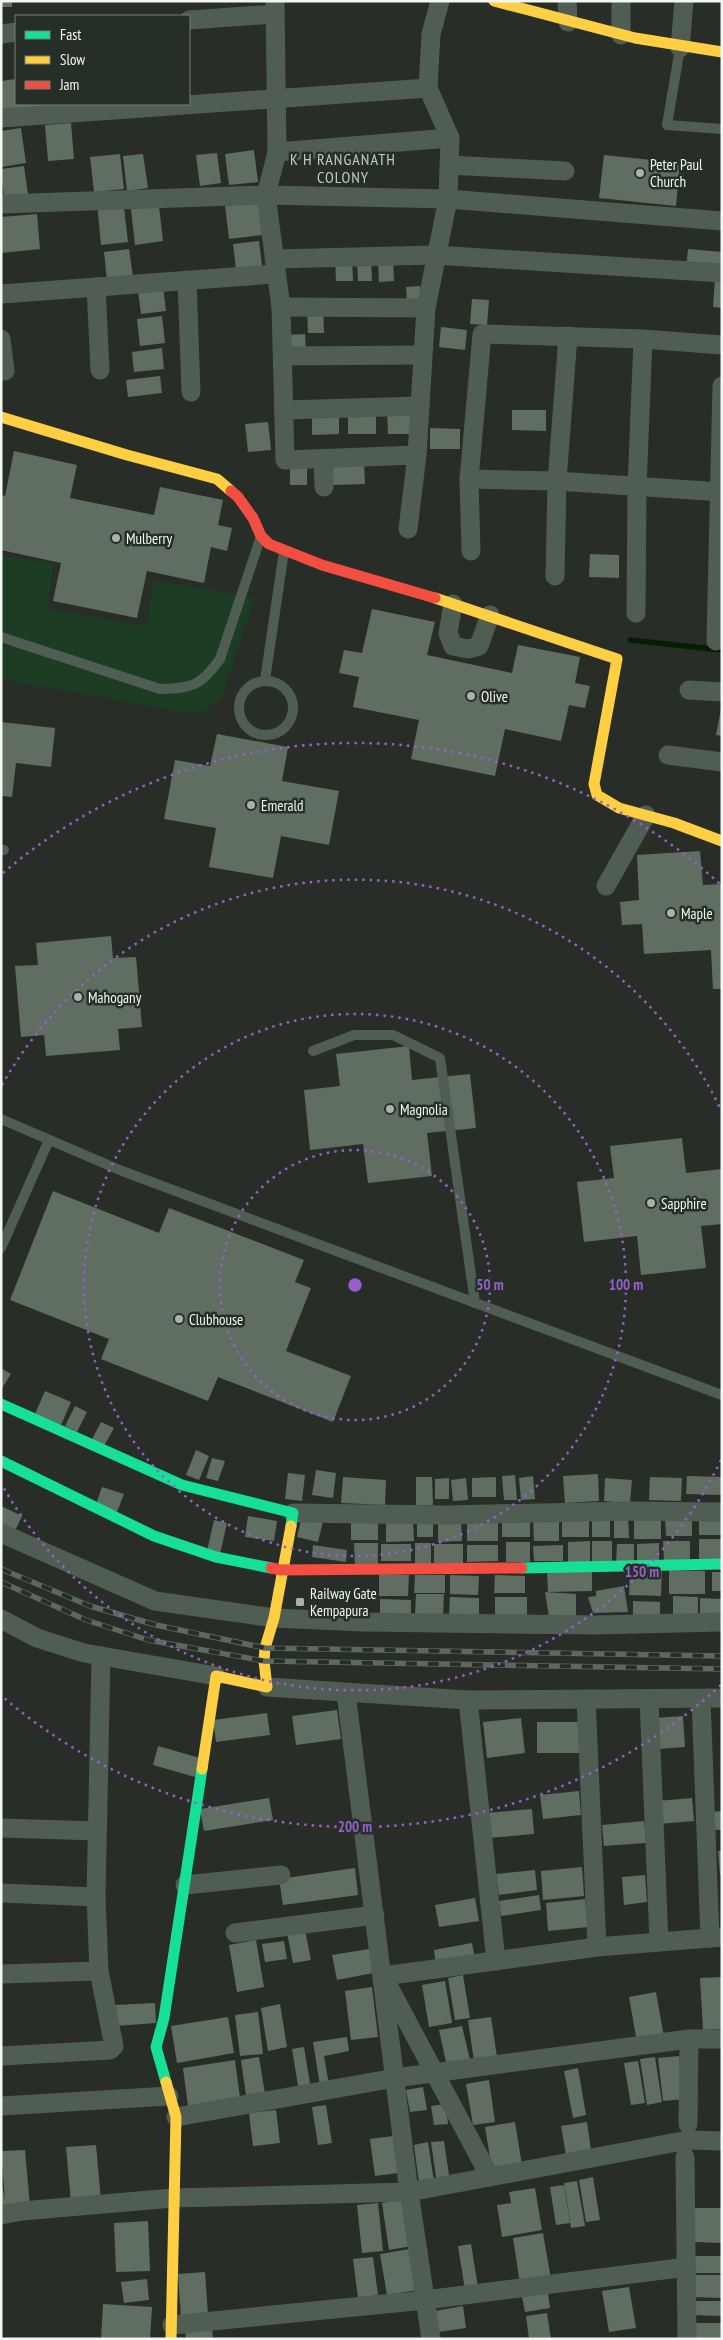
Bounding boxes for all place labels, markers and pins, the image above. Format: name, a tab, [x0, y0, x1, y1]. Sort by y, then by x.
place label: Peter Paul Church	[650, 155, 703, 191]
marker: Peter Paul Church	[634, 167, 646, 179]
place label: Mulberry	[126, 529, 172, 548]
marker: Mulberry	[110, 532, 122, 544]
place label: Olive	[481, 687, 508, 706]
marker: Olive	[465, 690, 477, 702]
place label: Emerald	[261, 796, 304, 815]
marker: Emerald	[245, 799, 257, 811]
place label: Maple	[681, 904, 713, 923]
marker: Maple	[665, 907, 677, 919]
place label: Mahogany	[88, 988, 142, 1007]
marker: Mahogany	[72, 991, 84, 1003]
place label: Magnolia	[400, 1100, 448, 1119]
marker: Magnolia	[384, 1103, 396, 1115]
place label: Sapphire	[661, 1194, 707, 1213]
marker: Sapphire	[645, 1197, 657, 1209]
centre of rings	[346, 1276, 364, 1294]
place label: Clubhouse	[189, 1310, 243, 1329]
marker: Clubhouse	[173, 1313, 185, 1325]
place label: Railway Gate Kempapura	[310, 1584, 377, 1620]
marker: Railway Gate Kempapura	[294, 1596, 306, 1608]

